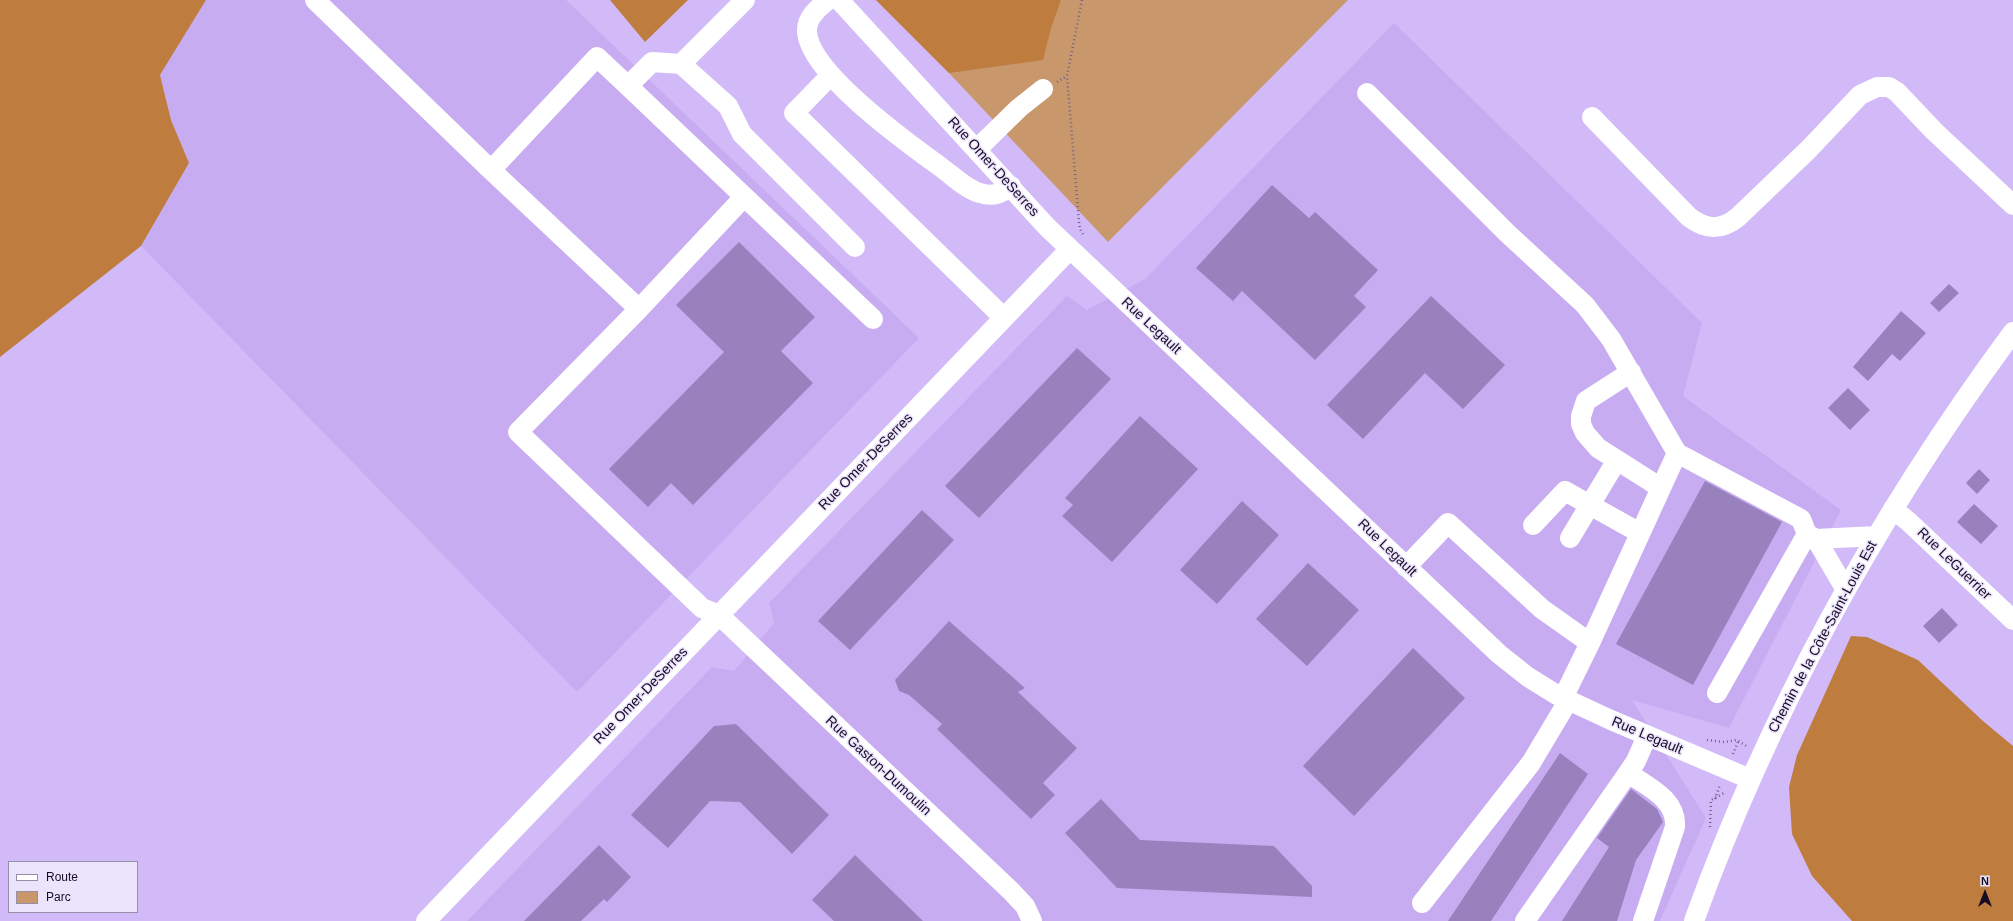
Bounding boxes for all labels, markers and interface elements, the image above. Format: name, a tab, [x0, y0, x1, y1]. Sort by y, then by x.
street label: Rue Omer-DeSerres	[944, 114, 1042, 220]
street label: Rue Legault	[1118, 294, 1184, 358]
street label: Rue Omer-DeSerres	[815, 410, 917, 514]
street label: Rue Legault	[1354, 516, 1420, 580]
street label: Rue LeGuerrier	[1913, 524, 1995, 604]
street label: Chemin de la Côte-Saint-Louis Est	[1765, 538, 1881, 736]
street label: Rue Omer-DeSerres	[590, 644, 692, 748]
street label: Rue Gaston-Dumoulin	[822, 713, 934, 819]
street label: Rue Legault	[1609, 714, 1685, 758]
legend	[8, 861, 138, 913]
text: Route	[46, 870, 78, 884]
north arrow	[1965, 873, 2005, 913]
text: N	[1981, 875, 1989, 887]
text: Parc	[46, 890, 71, 904]

